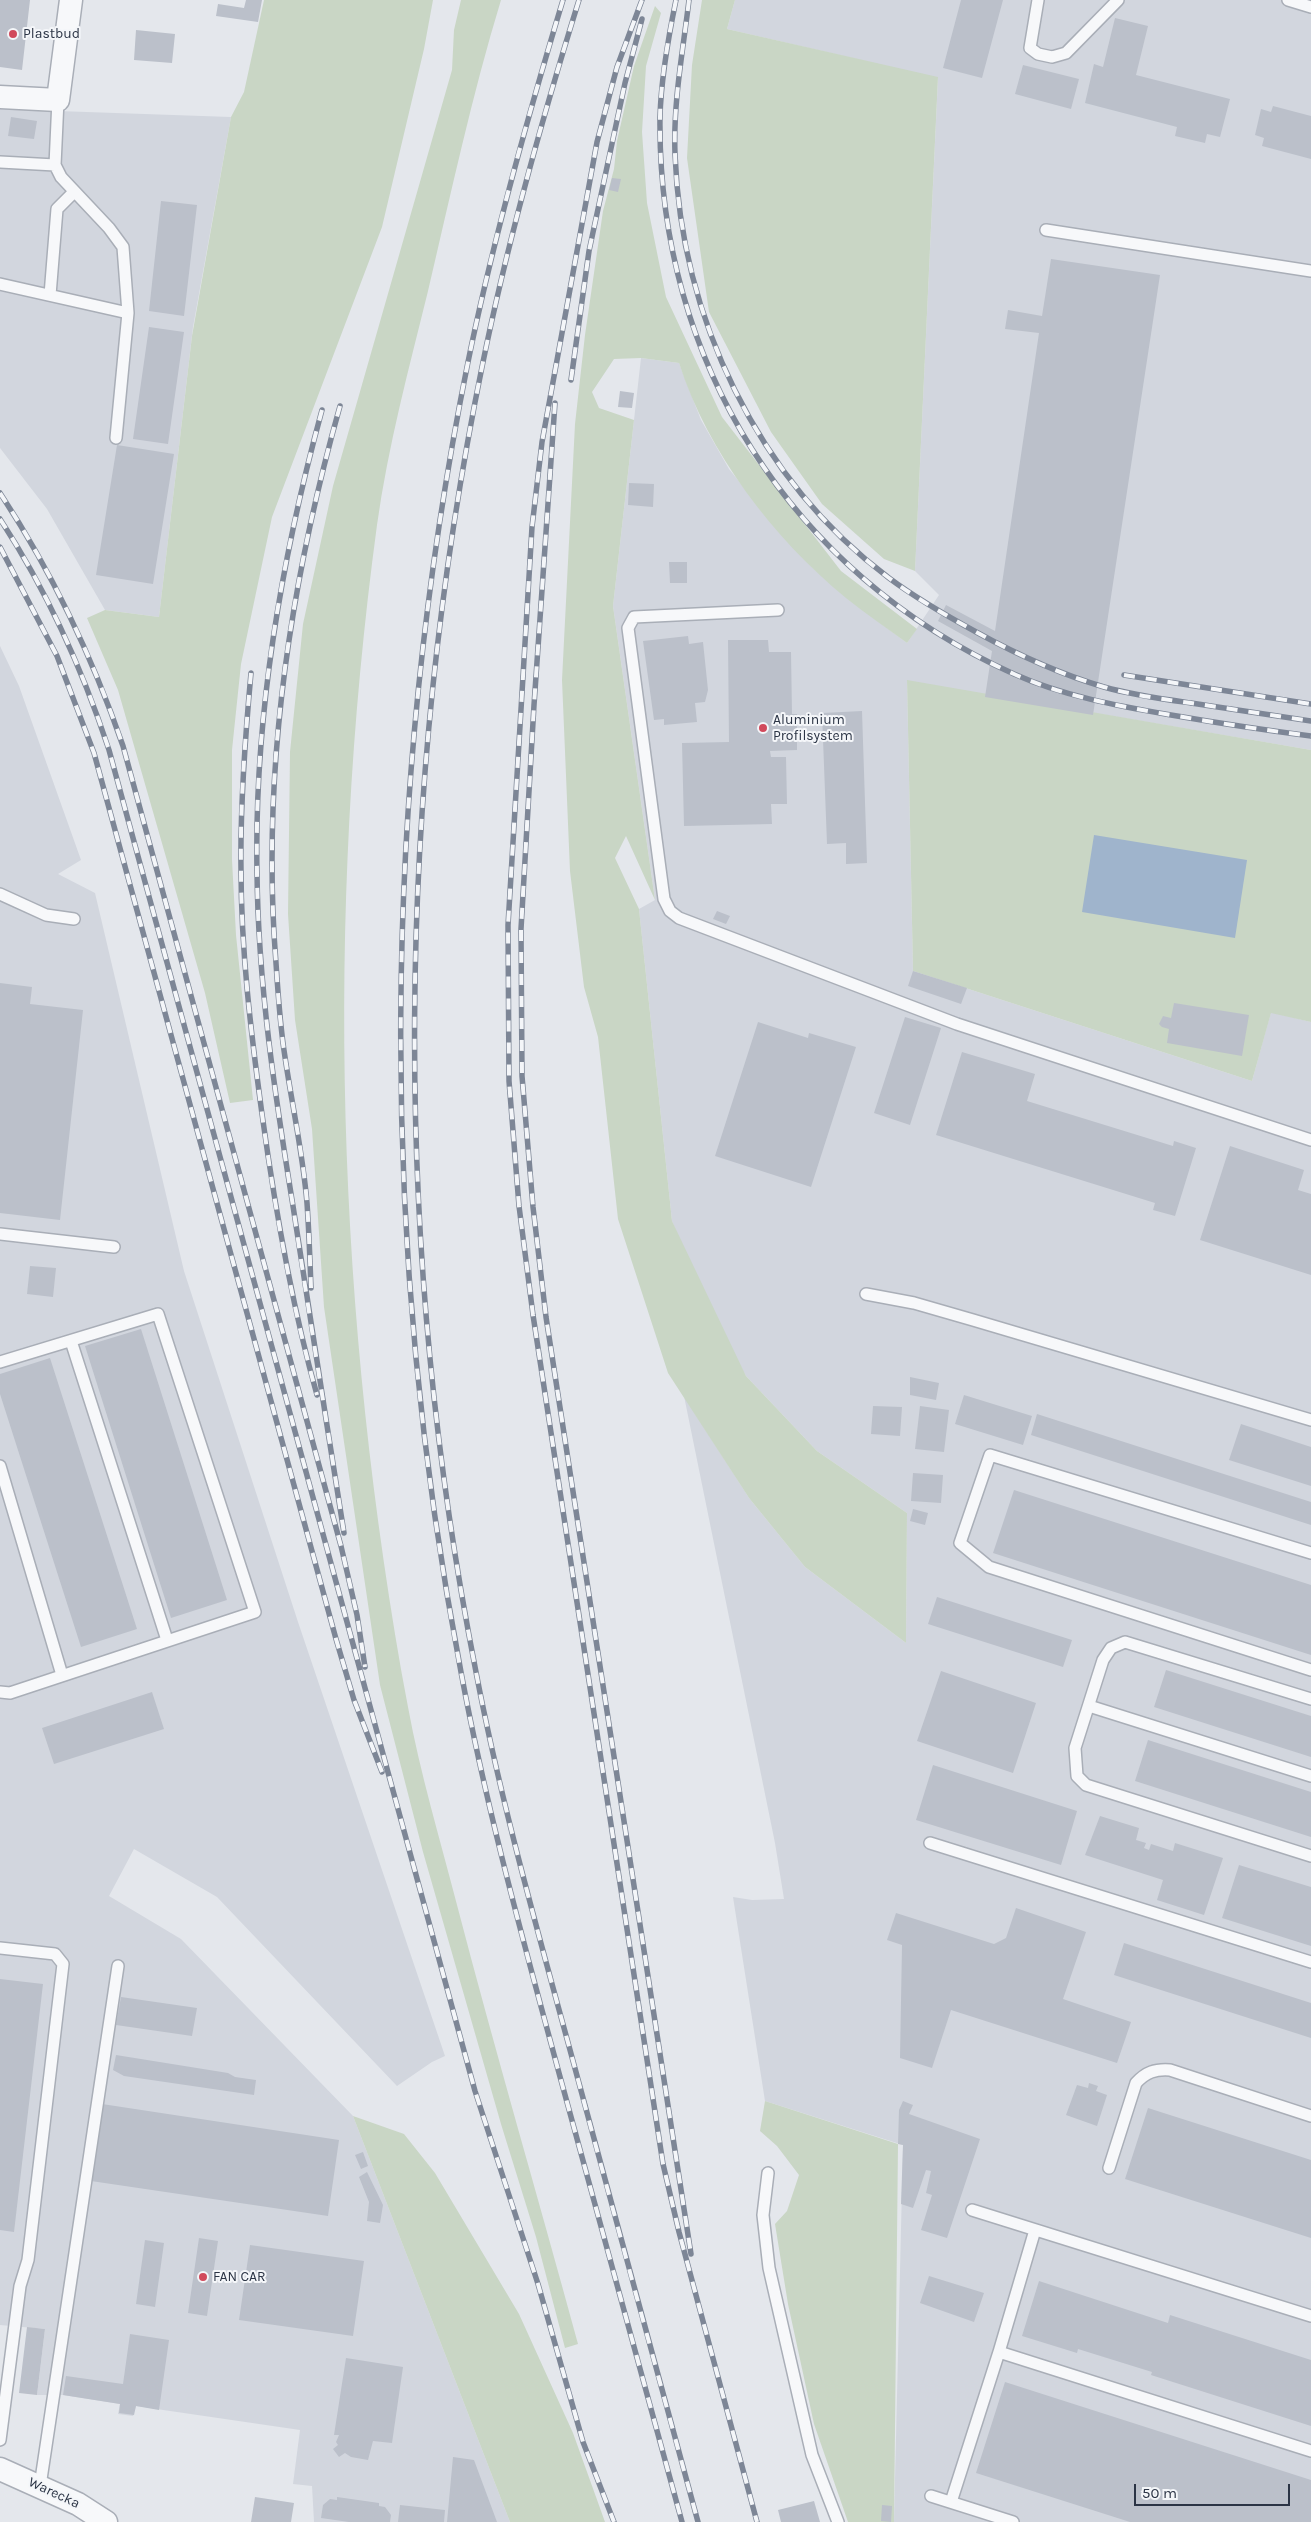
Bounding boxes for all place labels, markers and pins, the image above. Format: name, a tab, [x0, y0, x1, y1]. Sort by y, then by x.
place label: Plastbud	[23, 26, 80, 42]
marker: Plastbud	[7, 28, 19, 40]
place label: Aluminium Profilsystem	[773, 712, 853, 744]
marker: Aluminium Profilsystem	[757, 722, 769, 734]
place label: FAN CAR	[213, 2269, 266, 2285]
marker: FAN CAR	[197, 2271, 209, 2283]

